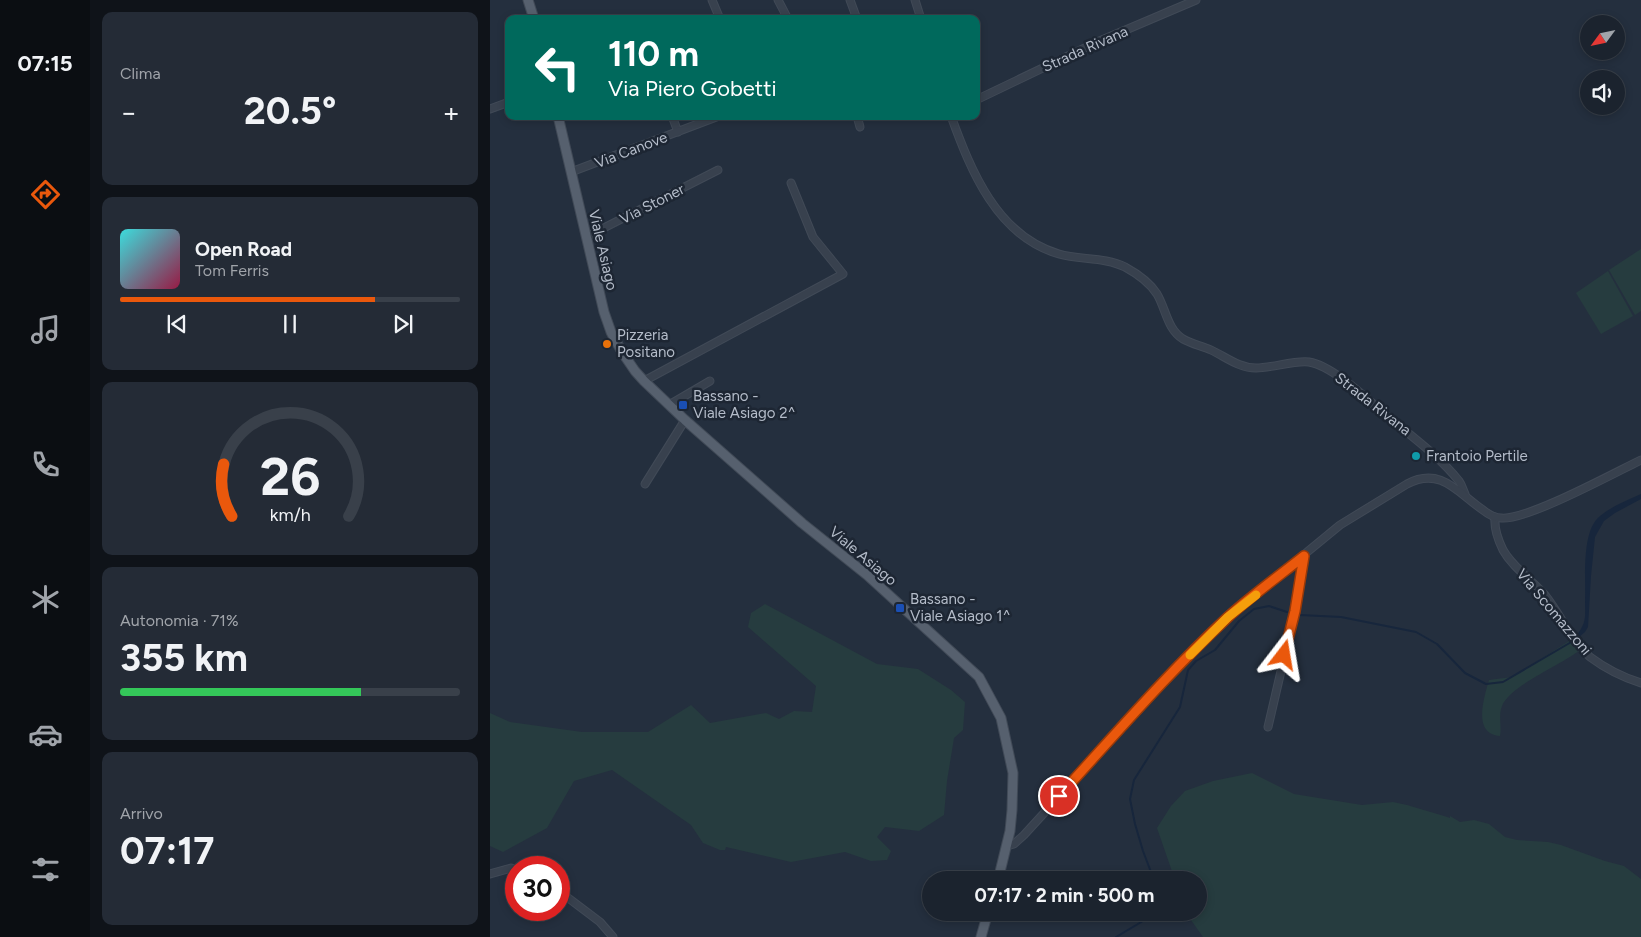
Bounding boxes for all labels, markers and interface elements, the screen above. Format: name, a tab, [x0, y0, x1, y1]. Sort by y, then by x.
north arrow	[1580, 15, 1625, 60]
map controls	[1580, 15, 1625, 115]
street label: Strada Rivana	[1039, 22, 1131, 76]
text: 110 m	[608, 33, 699, 75]
icon: left	[525, 35, 590, 100]
text: 07:15	[17, 50, 73, 77]
text: Clima	[120, 64, 161, 83]
button: sound	[1580, 70, 1625, 115]
text: Via Piero Gobetti	[608, 75, 777, 102]
text: 20.5°	[244, 88, 336, 134]
text: −	[120, 95, 137, 129]
text: +	[443, 95, 460, 129]
street label: Via Canove	[592, 128, 670, 172]
icon: directions	[28, 177, 63, 212]
street label: Via Stoner	[617, 180, 687, 228]
street label: Viale Asiago	[585, 208, 621, 293]
text: Open Road	[195, 238, 292, 261]
text: Tom Ferris	[195, 261, 269, 280]
icon: previous	[163, 310, 191, 338]
icon: pause	[276, 310, 304, 338]
icon: next	[389, 310, 417, 338]
icon: music	[28, 312, 63, 347]
place label: Pizzeria Positano	[617, 326, 675, 361]
marker: Pizzeria Positano	[601, 338, 613, 350]
street label: Strada Rivana	[1331, 369, 1415, 439]
place label: Bassano - Viale Asiago 2^	[693, 387, 796, 422]
marker: Bassano - Viale Asiago 2^	[677, 399, 689, 411]
text: 26	[260, 446, 320, 508]
icon: phone	[28, 447, 63, 482]
place label: Frantoio Pertile	[1426, 447, 1528, 465]
marker: Frantoio Pertile	[1410, 450, 1422, 462]
text: km/h	[270, 504, 310, 525]
street label: Viale Asiago	[826, 523, 901, 590]
street label: Via Scomazzoni	[1513, 565, 1595, 659]
icon: climate	[28, 582, 63, 617]
place label: Bassano - Viale Asiago 1^	[910, 590, 1011, 625]
marker: Bassano - Viale Asiago 1^	[894, 602, 906, 614]
text: Autonomia · 71%	[120, 611, 239, 630]
position arrow	[1257, 628, 1309, 680]
text: 355 km	[120, 635, 248, 681]
icon: car	[28, 717, 63, 752]
pin	[1038, 775, 1080, 817]
icon: arrive	[1045, 782, 1073, 810]
text: Arrivo	[120, 804, 163, 823]
text: 07:17	[120, 828, 214, 874]
icon: filters	[28, 852, 63, 887]
speed limit sign: 30	[505, 856, 570, 921]
text: 07:17 · 2 min · 500 m	[975, 884, 1154, 907]

